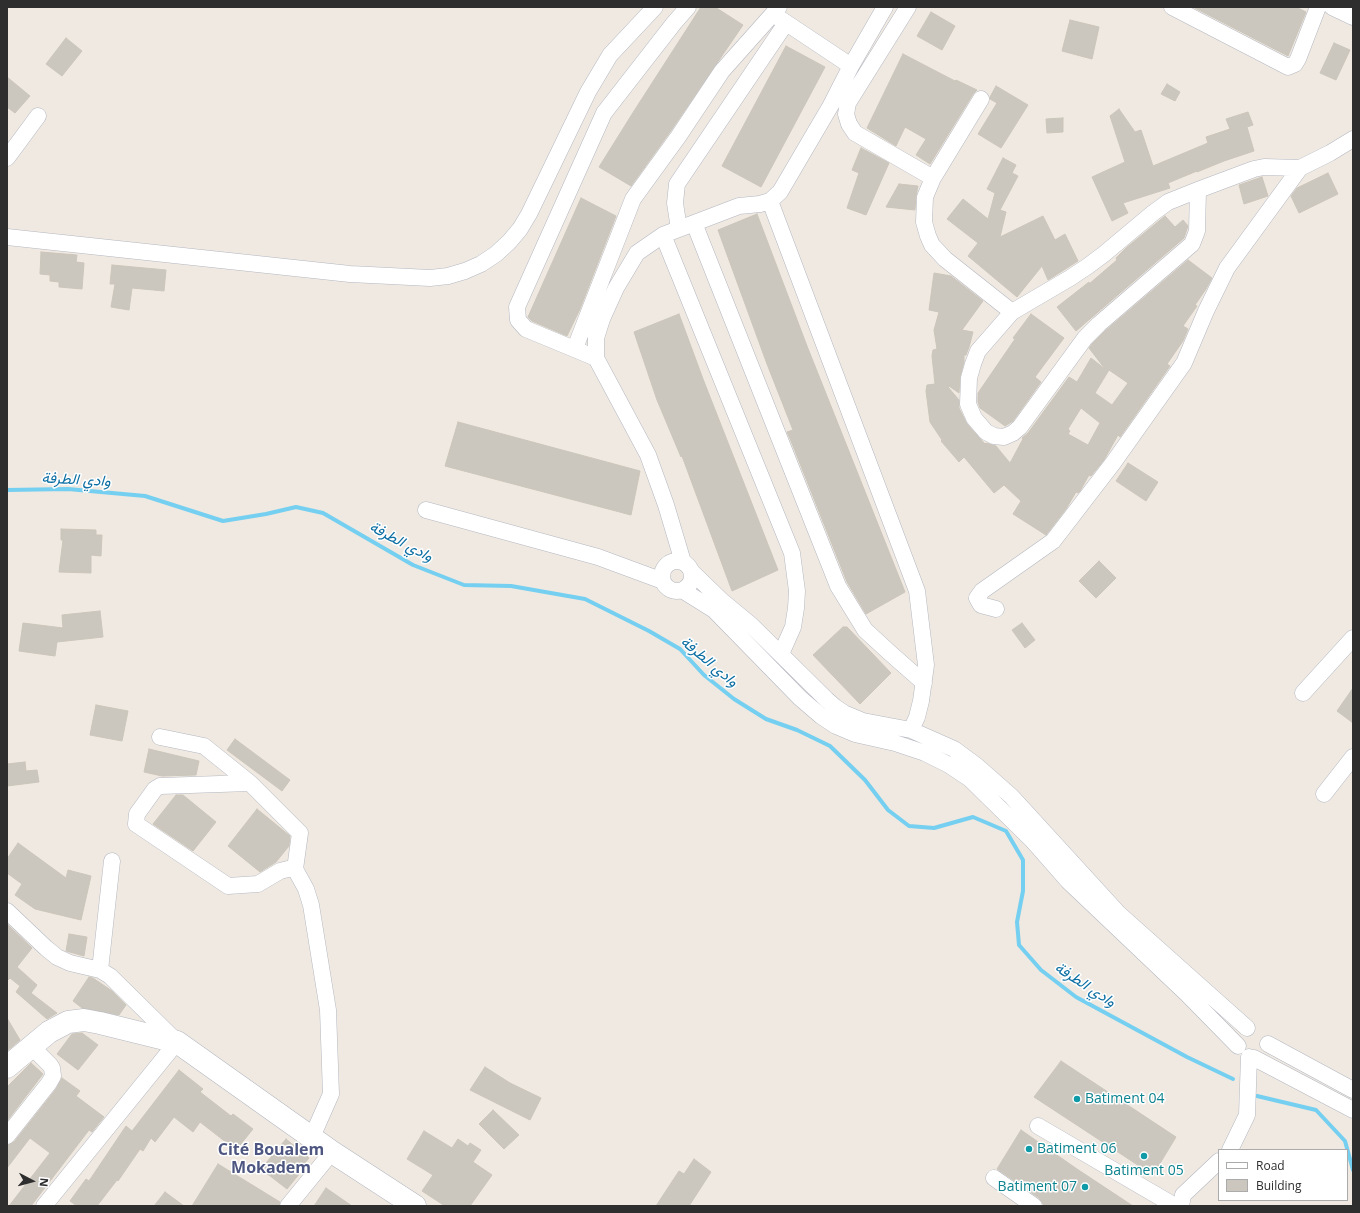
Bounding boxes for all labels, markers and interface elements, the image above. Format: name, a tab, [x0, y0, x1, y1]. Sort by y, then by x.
water label: وادي الطرفة	[41, 469, 111, 491]
water label: وادي الطرفة	[366, 518, 436, 566]
water label: وادي الطرفة	[677, 633, 741, 691]
water label: وادي الطرفة	[1051, 959, 1119, 1011]
place label: Batiment 04	[1085, 1091, 1164, 1107]
marker: Batiment 04	[1072, 1094, 1082, 1104]
district label: Cité Boualem Mokadem	[218, 1140, 324, 1178]
place label: Batiment 06	[1037, 1141, 1116, 1157]
marker: Batiment 06	[1024, 1144, 1034, 1154]
legend	[1218, 1149, 1348, 1201]
marker: Batiment 05	[1139, 1151, 1149, 1161]
text: Road	[1256, 1157, 1285, 1174]
north arrow	[12, 1161, 52, 1201]
place label: Batiment 05	[1104, 1163, 1184, 1179]
text: N	[37, 1177, 52, 1188]
text: Building	[1256, 1177, 1301, 1194]
place label: Batiment 07	[998, 1179, 1077, 1195]
marker: Batiment 07	[1080, 1182, 1090, 1192]

